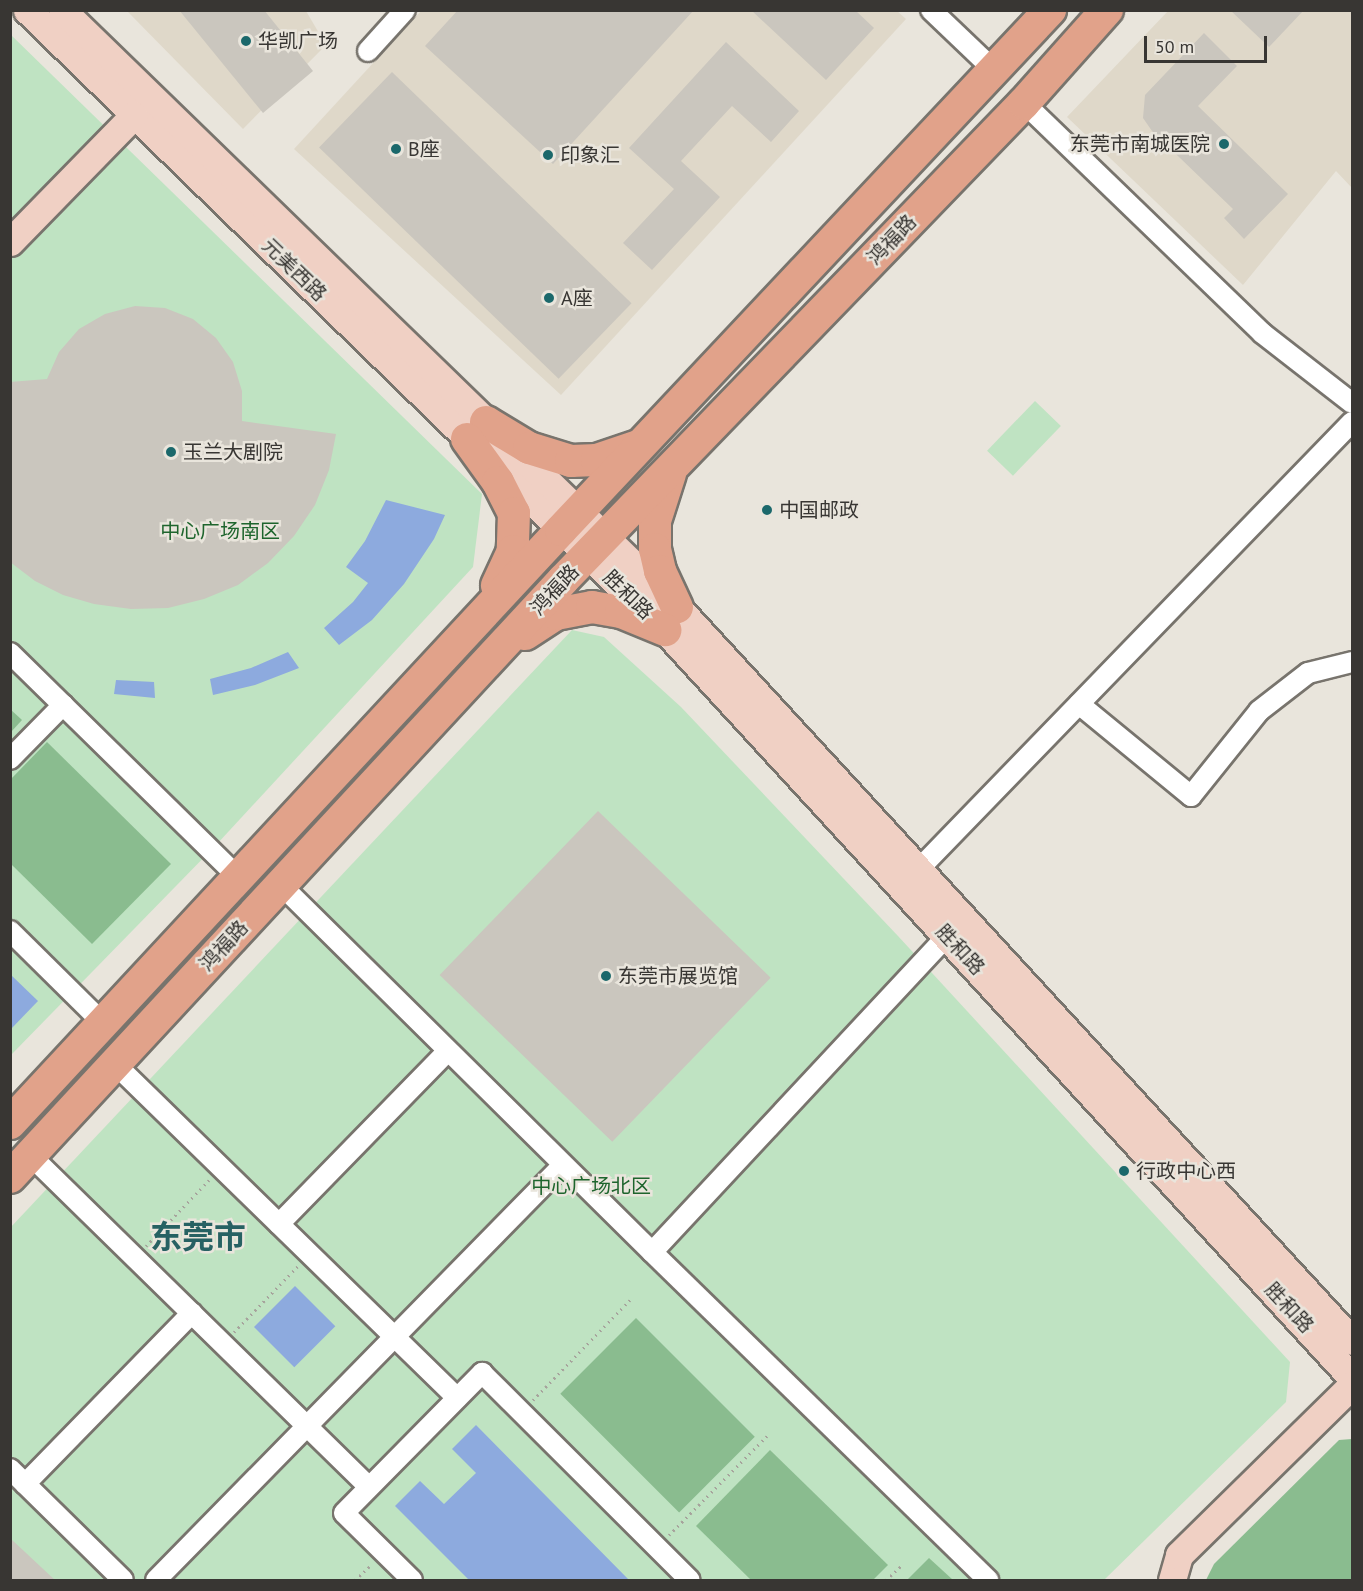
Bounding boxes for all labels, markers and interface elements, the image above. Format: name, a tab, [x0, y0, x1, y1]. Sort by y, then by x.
scale bar	[1147, 24, 1270, 62]
place label: 华凯广场	[258, 29, 338, 53]
marker: 华凯广场	[239, 34, 253, 48]
text: 50 m	[1155, 35, 1194, 58]
place label: 东莞市南城医院	[1070, 132, 1210, 156]
marker: 东莞市南城医院	[1215, 135, 1233, 153]
place label: B座	[408, 137, 440, 161]
marker: B座	[389, 142, 403, 156]
place label: 印象汇	[560, 143, 620, 167]
marker: 印象汇	[541, 148, 555, 162]
street label: 鸿福路	[863, 210, 921, 270]
street label: 元美西路	[257, 234, 331, 306]
place label: A座	[561, 286, 593, 310]
marker: A座	[542, 291, 556, 305]
place label: 玉兰大剧院	[183, 440, 283, 464]
marker: 玉兰大剧院	[164, 445, 178, 459]
place label: 中国邮政	[779, 498, 859, 522]
marker: 中国邮政	[760, 503, 774, 517]
park label: 中心广场南区	[160, 519, 280, 543]
street label: 鸿福路	[526, 560, 584, 620]
street label: 胜和路	[598, 566, 658, 624]
street label: 鸿福路	[195, 916, 253, 976]
street label: 胜和路	[931, 920, 989, 980]
place label: 东莞市展览馆	[618, 964, 738, 988]
marker: 东莞市展览馆	[599, 969, 613, 983]
place label: 行政中心西	[1136, 1159, 1236, 1183]
marker: 行政中心西	[1117, 1164, 1131, 1178]
park label: 中心广场北区	[531, 1174, 651, 1198]
district label: 东莞市	[150, 1217, 246, 1255]
street label: 胜和路	[1260, 1278, 1318, 1338]

